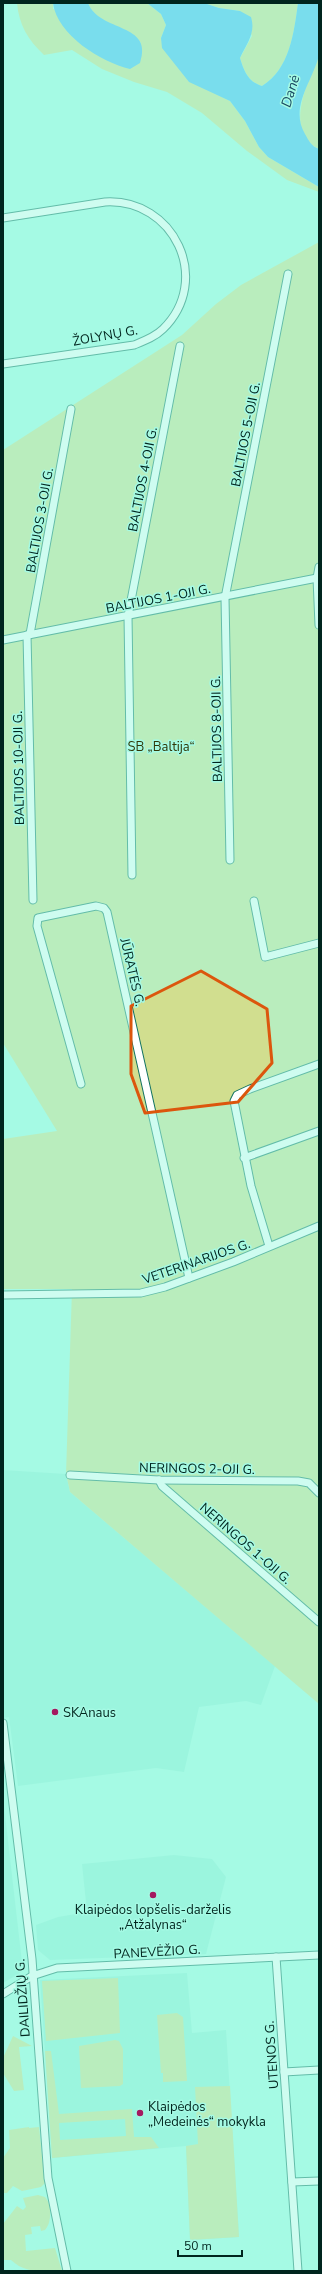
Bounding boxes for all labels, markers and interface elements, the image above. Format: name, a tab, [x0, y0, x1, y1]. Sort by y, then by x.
water label: Danė	[277, 72, 305, 110]
street label: ŽOLYNŲ G.	[71, 320, 139, 351]
street label: BALTIJOS 5-OJI G.	[227, 380, 265, 488]
street label: BALTIJOS 4-OJI G.	[124, 425, 162, 533]
street label: BALTIJOS 3-OJI G.	[22, 466, 58, 574]
street label: BALTIJOS 1-OJI G.	[104, 580, 212, 618]
street label: BALTIJOS 8-OJI G.	[207, 676, 227, 782]
street label: BALTIJOS 10-OJI G.	[9, 711, 29, 825]
park label: SB „Baltija“	[127, 738, 195, 756]
street label: JŪRATĖS G.	[115, 935, 150, 1008]
street label: VETERINARIJOS G.	[139, 1235, 253, 1289]
street label: NERINGOS 2-OJI G.	[139, 1459, 255, 1479]
street label: NERINGOS 1-OJI G.	[196, 1499, 295, 1589]
place label: SKAnaus	[63, 1704, 116, 1722]
marker: SKAnaus	[50, 1707, 60, 1717]
marker: Klaipėdos lopšelis-darželis „Atžalynas“	[148, 1890, 158, 1900]
place label: Klaipėdos lopšelis-darželis „Atžalynas“	[75, 1901, 231, 1934]
street label: PANEVĖŽIO G.	[113, 1940, 201, 1963]
street label: DAILIDŽIŲ G.	[10, 1958, 35, 2038]
street label: UTENOS G.	[261, 2020, 283, 2090]
place label: Klaipėdos „Medeinės“ mokykla	[148, 2098, 266, 2131]
marker: Klaipėdos „Medeinės“ mokykla	[135, 2108, 145, 2118]
scale bar	[178, 2232, 242, 2258]
text: 50 m	[184, 2238, 212, 2254]

